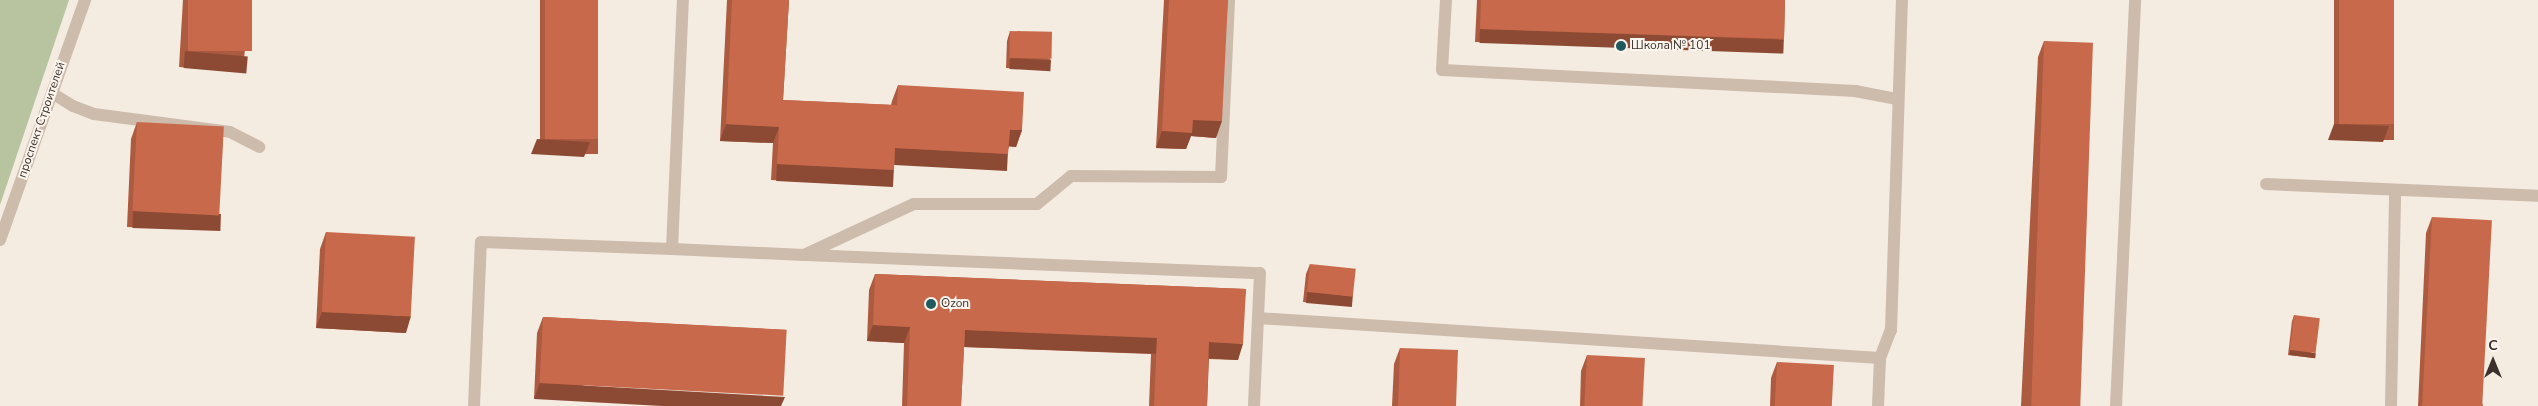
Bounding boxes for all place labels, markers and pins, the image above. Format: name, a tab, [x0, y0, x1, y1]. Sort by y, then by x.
place label: Школа № 101	[1631, 39, 1711, 53]
marker: Школа № 101	[1615, 40, 1627, 52]
place label: Ozon	[941, 297, 969, 311]
marker: Ozon	[925, 298, 937, 310]

